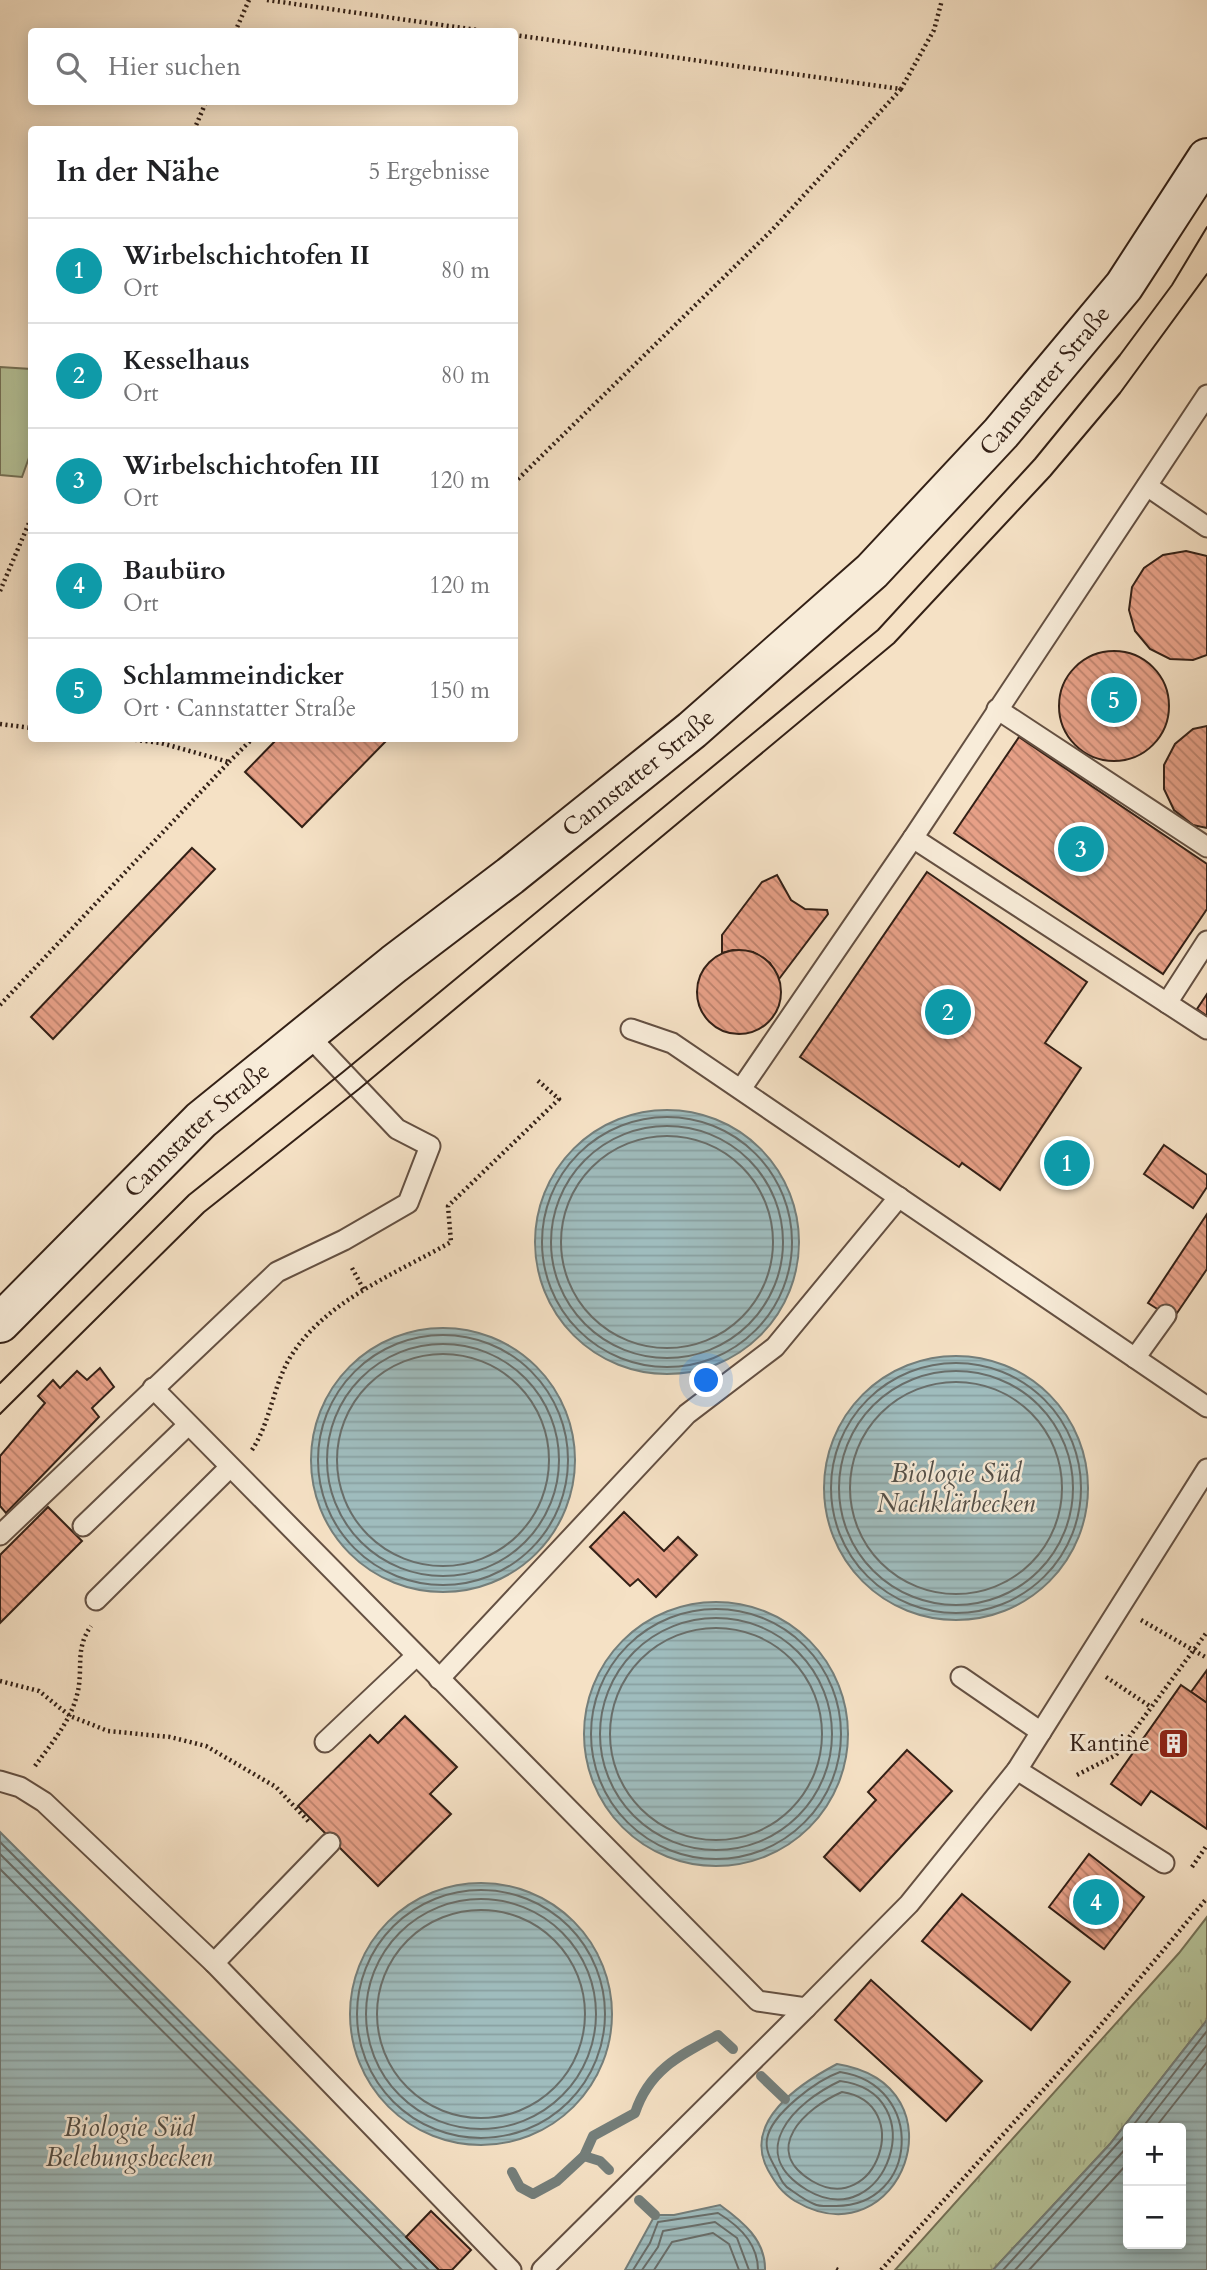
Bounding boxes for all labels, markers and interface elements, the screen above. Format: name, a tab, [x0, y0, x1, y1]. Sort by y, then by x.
search box	[28, 28, 518, 105]
icon: search	[52, 48, 90, 86]
text: Hier suchen	[108, 49, 241, 84]
text: In der Nähe	[56, 151, 220, 192]
text: 5 Ergebnisse	[368, 156, 490, 187]
text: Wirbelschichtofen II	[123, 238, 370, 273]
text: 1	[73, 255, 85, 286]
text: 80 m	[441, 255, 490, 286]
text: Ort	[123, 273, 159, 304]
street label: Cannstatter Straße	[972, 299, 1118, 463]
text: Kesselhaus	[123, 343, 250, 378]
text: 2	[73, 360, 85, 391]
text: 80 m	[441, 360, 490, 391]
text: Ort	[123, 378, 159, 409]
text: Wirbelschichtofen III	[123, 448, 380, 483]
text: 3	[73, 465, 85, 496]
text: 120 m	[429, 465, 490, 496]
text: Ort	[123, 483, 159, 514]
text: Baubüro	[123, 553, 226, 588]
text: 4	[73, 570, 85, 601]
text: 120 m	[429, 570, 490, 601]
text: Ort	[123, 588, 159, 619]
text: Schlammeindicker	[123, 658, 344, 693]
pin: 5	[1091, 674, 1137, 726]
text: 5	[73, 675, 85, 706]
text: 150 m	[429, 675, 490, 706]
text: Ort · Cannstatter Straße	[123, 693, 356, 724]
street label: Cannstatter Straße	[555, 702, 722, 845]
pin: 3	[1058, 823, 1104, 875]
pin: 2	[925, 986, 971, 1038]
street label: Cannstatter Straße	[117, 1055, 277, 1205]
pin: 1	[1044, 1137, 1090, 1189]
your location	[689, 1363, 723, 1397]
water label: Biologie Süd Nachklärbecken	[877, 1456, 1036, 1521]
building icon: Kantine	[1156, 1726, 1190, 1760]
place label: Kantine	[1069, 1727, 1150, 1760]
pin: 4	[1073, 1876, 1119, 1928]
water label: Biologie Süd Belebungsbecken	[45, 2110, 213, 2175]
map controls	[1123, 2123, 1186, 2249]
button: +	[1123, 2123, 1186, 2186]
button: −	[1123, 2186, 1186, 2249]

